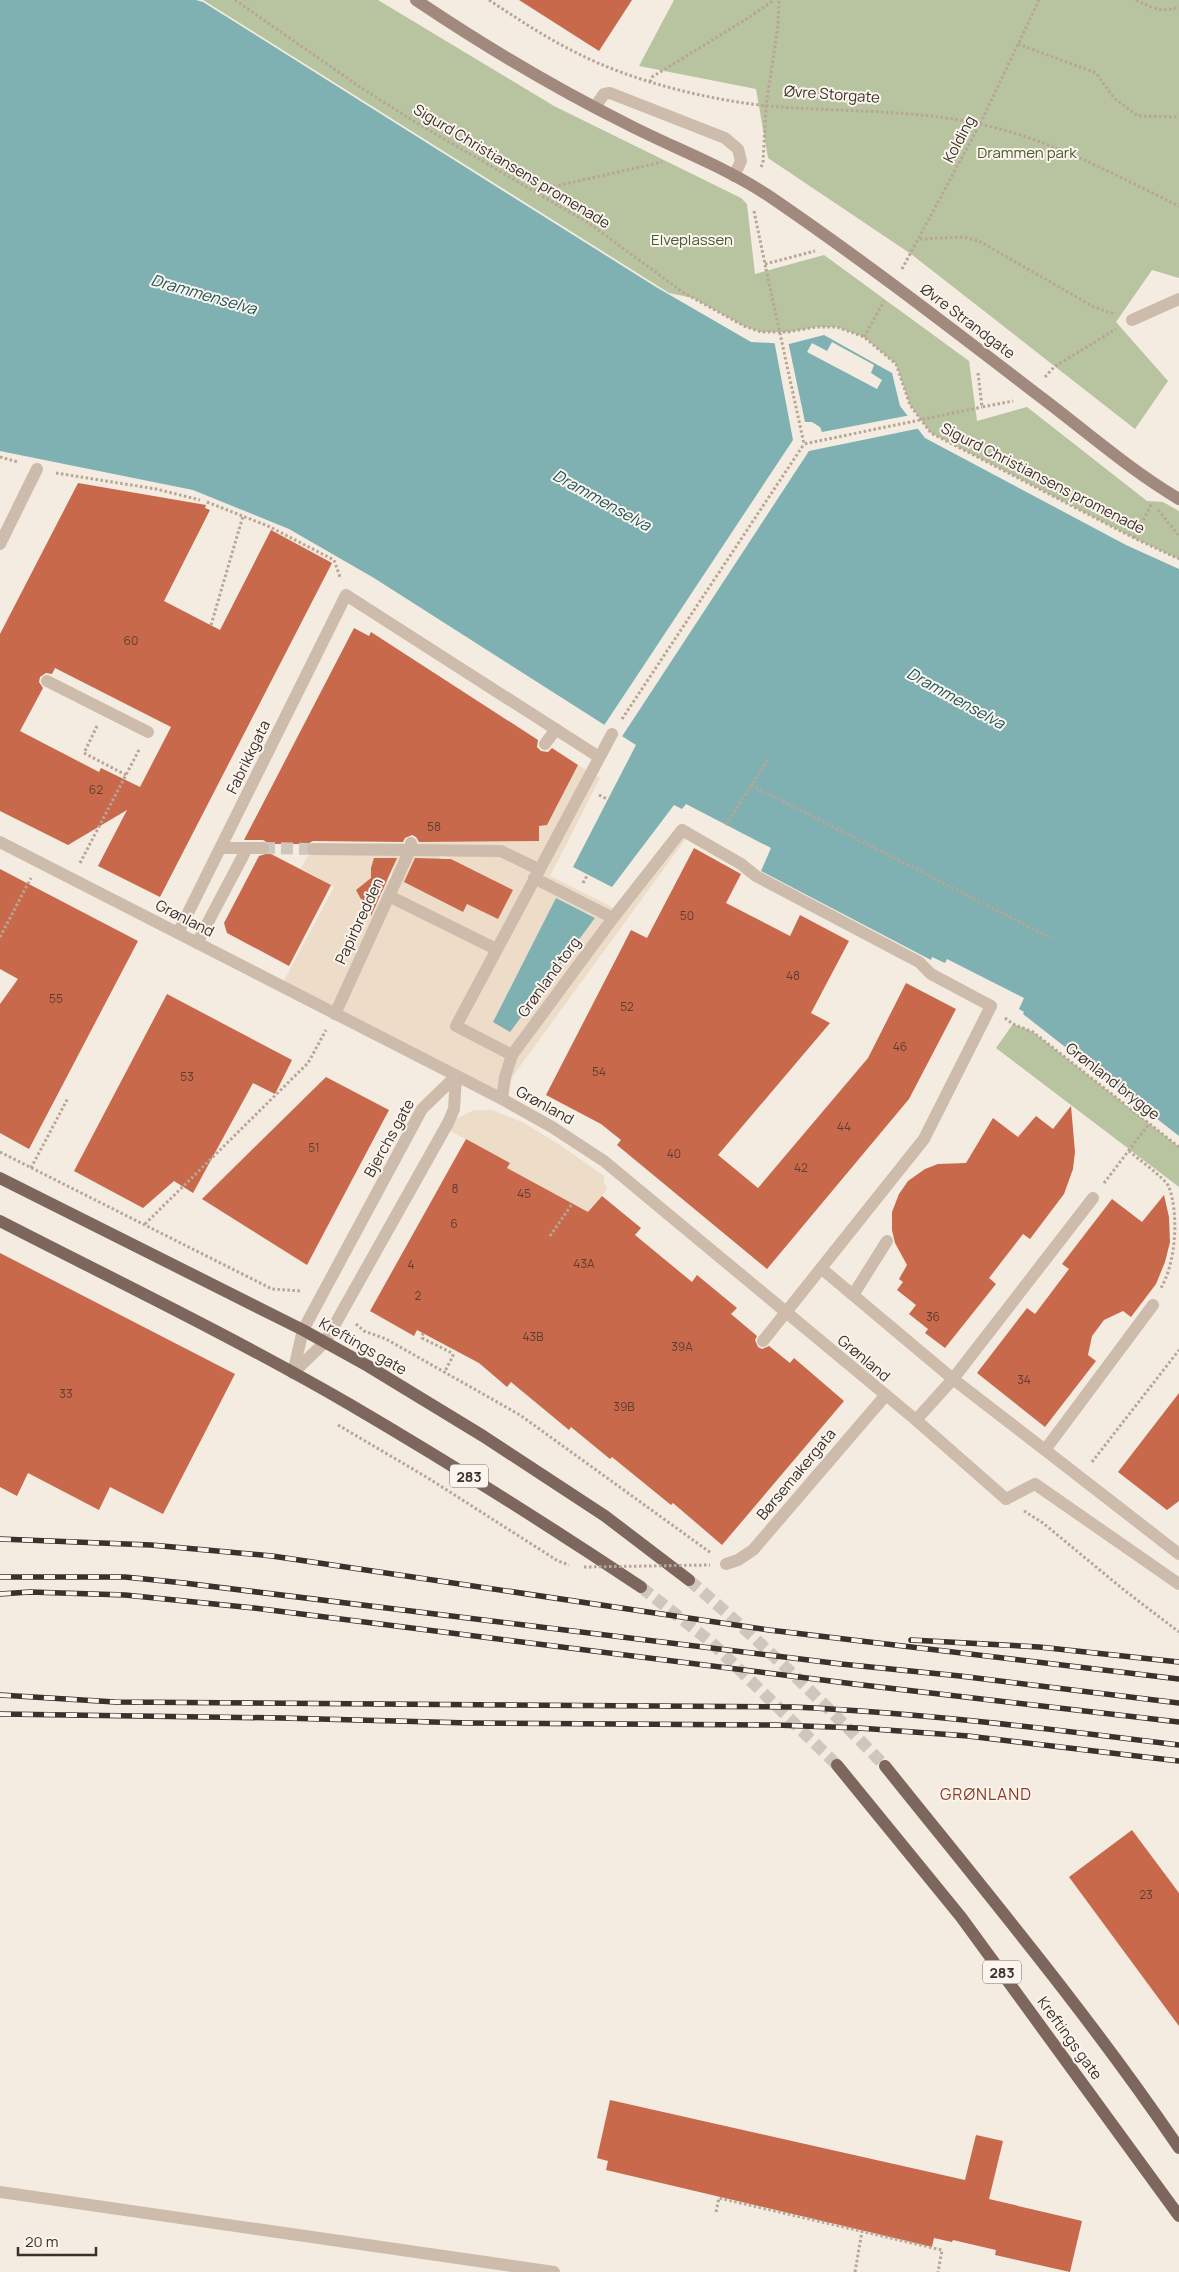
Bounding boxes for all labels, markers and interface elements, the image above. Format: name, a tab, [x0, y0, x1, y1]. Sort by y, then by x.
street label: Øvre Storgate	[783, 80, 881, 108]
street label: Sigurd Christiansens promenade	[410, 99, 615, 233]
street label: Kolding	[938, 112, 980, 166]
park label: Drammen park	[977, 142, 1077, 163]
park label: Elveplassen	[651, 229, 733, 250]
water label: Drammenselva	[149, 268, 260, 320]
street label: Øvre Strandgate	[916, 278, 1020, 364]
street label: Sigurd Christiansens promenade	[937, 417, 1149, 539]
water label: Drammenselva	[549, 464, 656, 537]
house number: 60	[124, 632, 138, 649]
water label: Drammenselva	[903, 662, 1010, 735]
street label: Fabrikkgata	[221, 717, 275, 797]
house number: 62	[89, 781, 103, 798]
house number: 58	[427, 818, 441, 835]
street label: Papirbredden	[330, 874, 388, 968]
street label: Grønland	[152, 894, 218, 942]
house number: 50	[680, 907, 694, 924]
street label: Grønland torg	[513, 932, 585, 1022]
house number: 48	[786, 967, 800, 984]
house number: 55	[49, 990, 63, 1007]
house number: 52	[620, 998, 634, 1015]
street label: Grønland brygge	[1061, 1037, 1165, 1125]
house number: 46	[893, 1038, 907, 1055]
house number: 54	[592, 1063, 606, 1080]
house number: 53	[180, 1068, 194, 1085]
street label: Grønland	[512, 1080, 578, 1130]
street label: Bjerchs gate	[359, 1095, 419, 1181]
house number: 44	[837, 1118, 851, 1135]
house number: 51	[308, 1139, 320, 1156]
house number: 40	[667, 1145, 681, 1162]
house number: 42	[794, 1159, 808, 1176]
house number: 8	[452, 1180, 459, 1197]
house number: 45	[517, 1185, 531, 1202]
house number: 6	[450, 1215, 458, 1232]
house number: 43A	[573, 1255, 595, 1272]
house number: 4	[407, 1256, 415, 1273]
house number: 2	[415, 1287, 422, 1304]
house number: 36	[926, 1308, 940, 1325]
street label: Kreftings gate	[315, 1312, 411, 1380]
house number: 43B	[522, 1328, 544, 1345]
street label: Grønland	[833, 1330, 895, 1386]
house number: 39A	[671, 1338, 693, 1355]
house number: 34	[1017, 1371, 1031, 1388]
house number: 33	[59, 1385, 73, 1402]
house number: 39B	[613, 1398, 635, 1415]
street label: Børsemakergata	[752, 1424, 840, 1524]
road number: 283	[450, 1464, 488, 1488]
district label: GRØNLAND	[940, 1783, 1032, 1805]
house number: 23	[1139, 1886, 1153, 1903]
road number: 283	[983, 1960, 1021, 1984]
street label: Kreftings gate	[1033, 1992, 1107, 2084]
scale bar	[18, 2224, 95, 2256]
text: 20 m	[25, 2231, 58, 2252]

